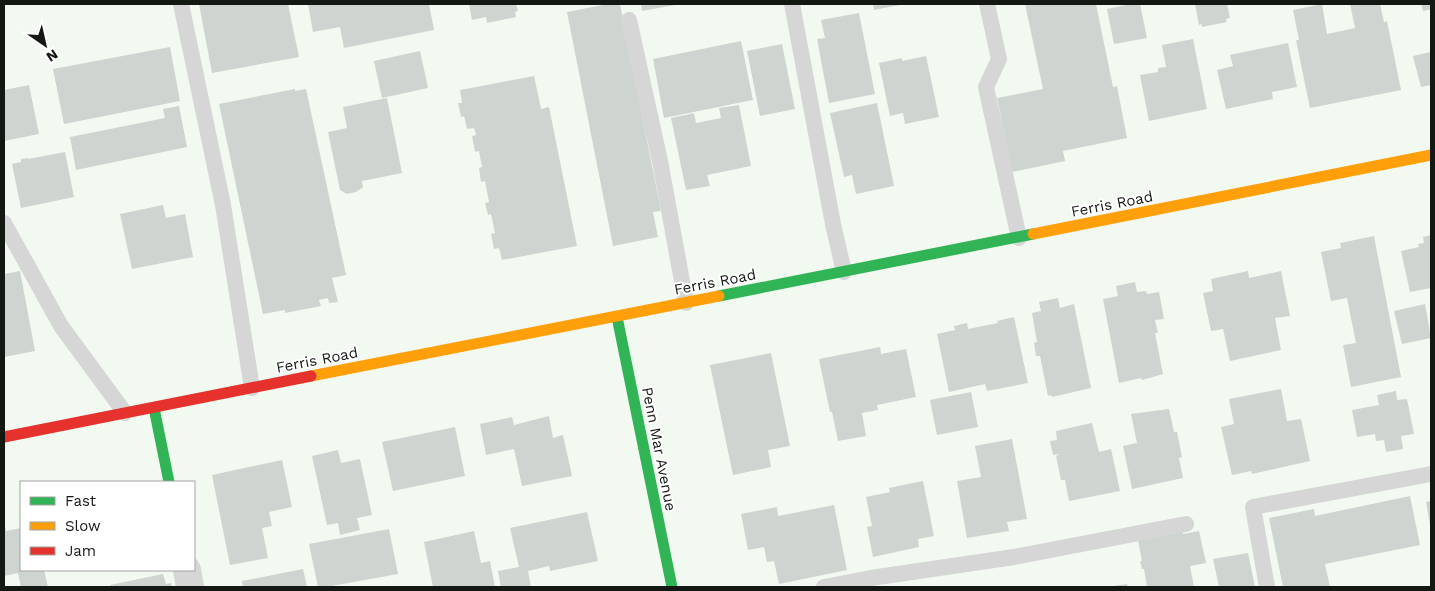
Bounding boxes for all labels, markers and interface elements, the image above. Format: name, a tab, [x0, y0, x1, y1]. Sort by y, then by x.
north arrow	[20, 20, 70, 70]
text: N	[43, 46, 61, 65]
street label: Ferris Road	[1070, 187, 1154, 221]
street label: Ferris Road	[673, 265, 757, 299]
street label: Ferris Road	[275, 343, 359, 377]
street label: Penn Mar Avenue	[638, 385, 680, 513]
legend	[20, 481, 195, 571]
text: Fast	[65, 492, 97, 510]
text: Slow	[65, 517, 101, 535]
text: Jam	[65, 542, 96, 560]

